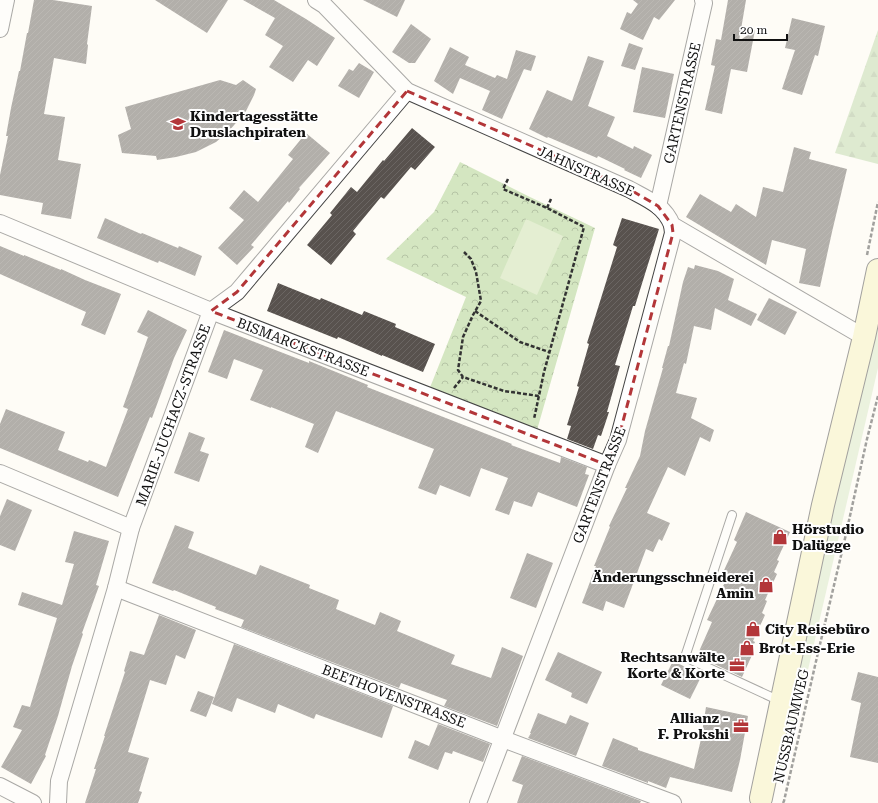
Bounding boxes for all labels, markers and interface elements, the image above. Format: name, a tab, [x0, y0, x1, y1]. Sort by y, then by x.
scale bar	[734, 16, 787, 42]
text: 20 m	[740, 23, 767, 37]
street label: GARTENSTRASSE	[660, 41, 704, 165]
place label: Kindertagesstätte Druslachpiraten	[190, 108, 318, 140]
school or university icon: Kindertagesstätte Druslachpiraten	[169, 115, 187, 133]
street label: JAHNSTRASSE	[535, 142, 637, 200]
street label: BISMARCKSTRASSE	[235, 314, 371, 380]
street label: MARIE-JUCHACZ-STRASSE	[133, 322, 213, 508]
street label: GARTENSTRASSE	[569, 424, 629, 546]
place label: Hörstudio Dalügge	[792, 521, 864, 553]
shop icon: Hörstudio Dalügge	[771, 528, 789, 546]
place label: Änderungsschneiderei Amin	[593, 569, 755, 601]
shop icon: Änderungsschneiderei Amin	[757, 576, 775, 594]
shop icon: City Reisebüro	[744, 620, 762, 638]
place label: City Reisebüro	[765, 621, 870, 637]
shop icon: Brot-Ess-Erie	[738, 639, 756, 657]
place label: Brot-Ess-Erie	[759, 640, 855, 656]
place label: Rechtsanwälte Korte & Korte	[620, 649, 725, 681]
office icon: Rechtsanwälte Korte & Korte	[728, 656, 746, 674]
street label: BEETHOVENSTRASSE	[320, 661, 468, 731]
street label: NUSSBAUMWEG	[770, 667, 812, 785]
place label: Allianz - F. Prokshi	[658, 710, 729, 742]
office icon: Allianz - F. Prokshi	[732, 717, 750, 735]

